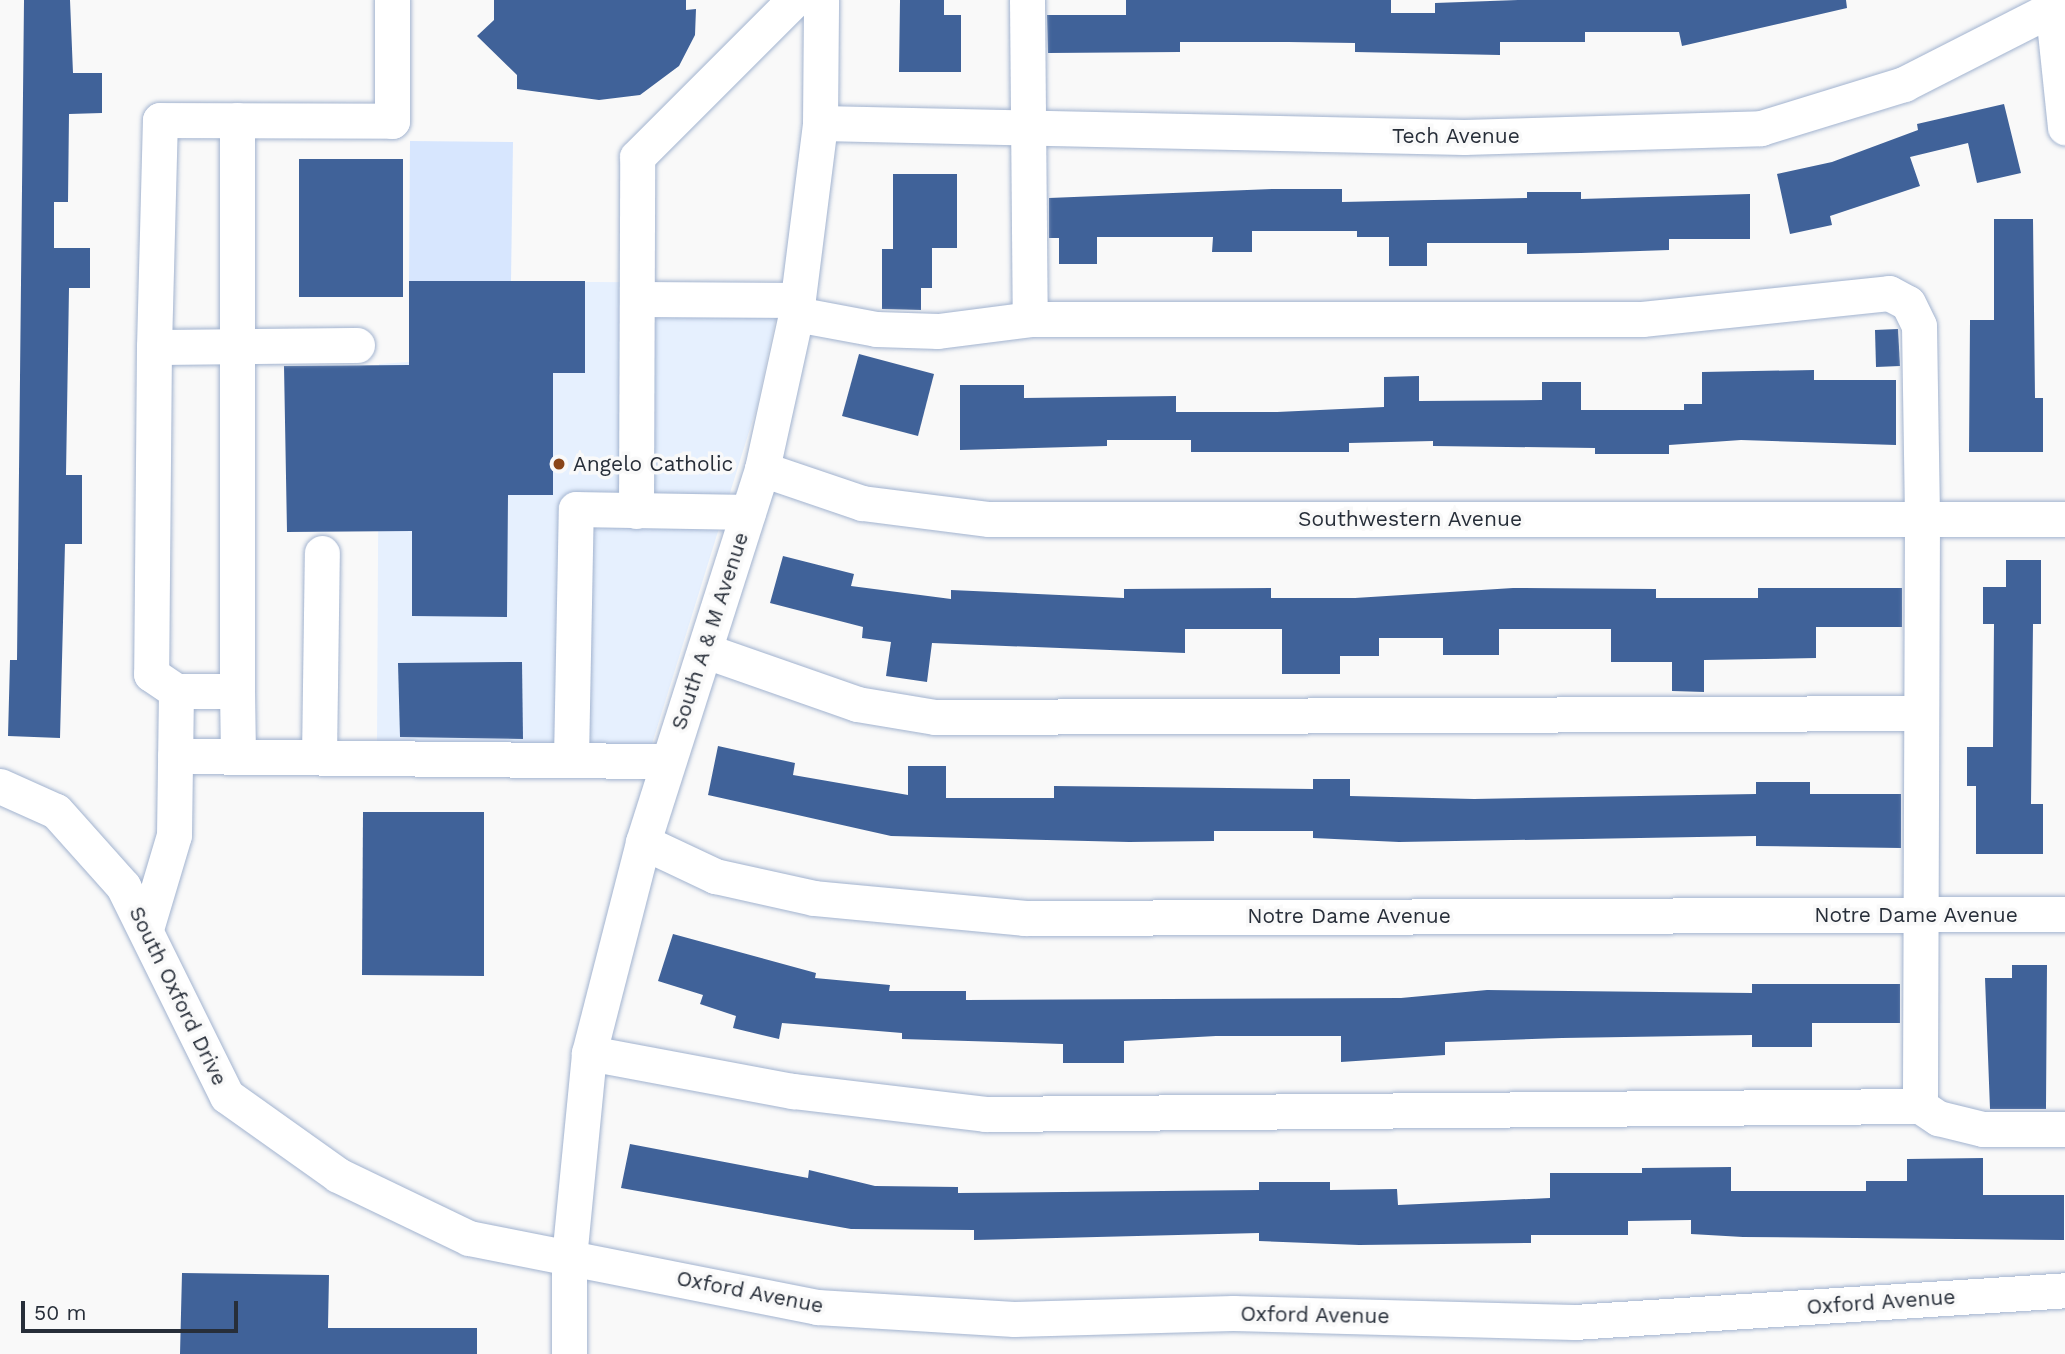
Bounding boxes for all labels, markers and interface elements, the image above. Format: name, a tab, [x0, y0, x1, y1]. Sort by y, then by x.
street label: Tech Avenue	[1392, 123, 1520, 149]
place label: Angelo Catholic	[573, 451, 733, 477]
marker: Angelo Catholic	[551, 456, 567, 472]
street label: Southwestern Avenue	[1298, 506, 1522, 532]
street label: South A & M Avenue	[666, 528, 754, 734]
street label: South Oxford Drive	[124, 902, 232, 1090]
street label: Notre Dame Avenue	[1814, 902, 2018, 928]
street label: Notre Dame Avenue	[1247, 903, 1451, 929]
street label: Oxford Avenue	[674, 1265, 826, 1319]
street label: Oxford Avenue	[1805, 1284, 1957, 1320]
scale bar	[24, 1288, 242, 1332]
text: 50 m	[34, 1300, 86, 1325]
street label: Oxford Avenue	[1240, 1301, 1390, 1329]

